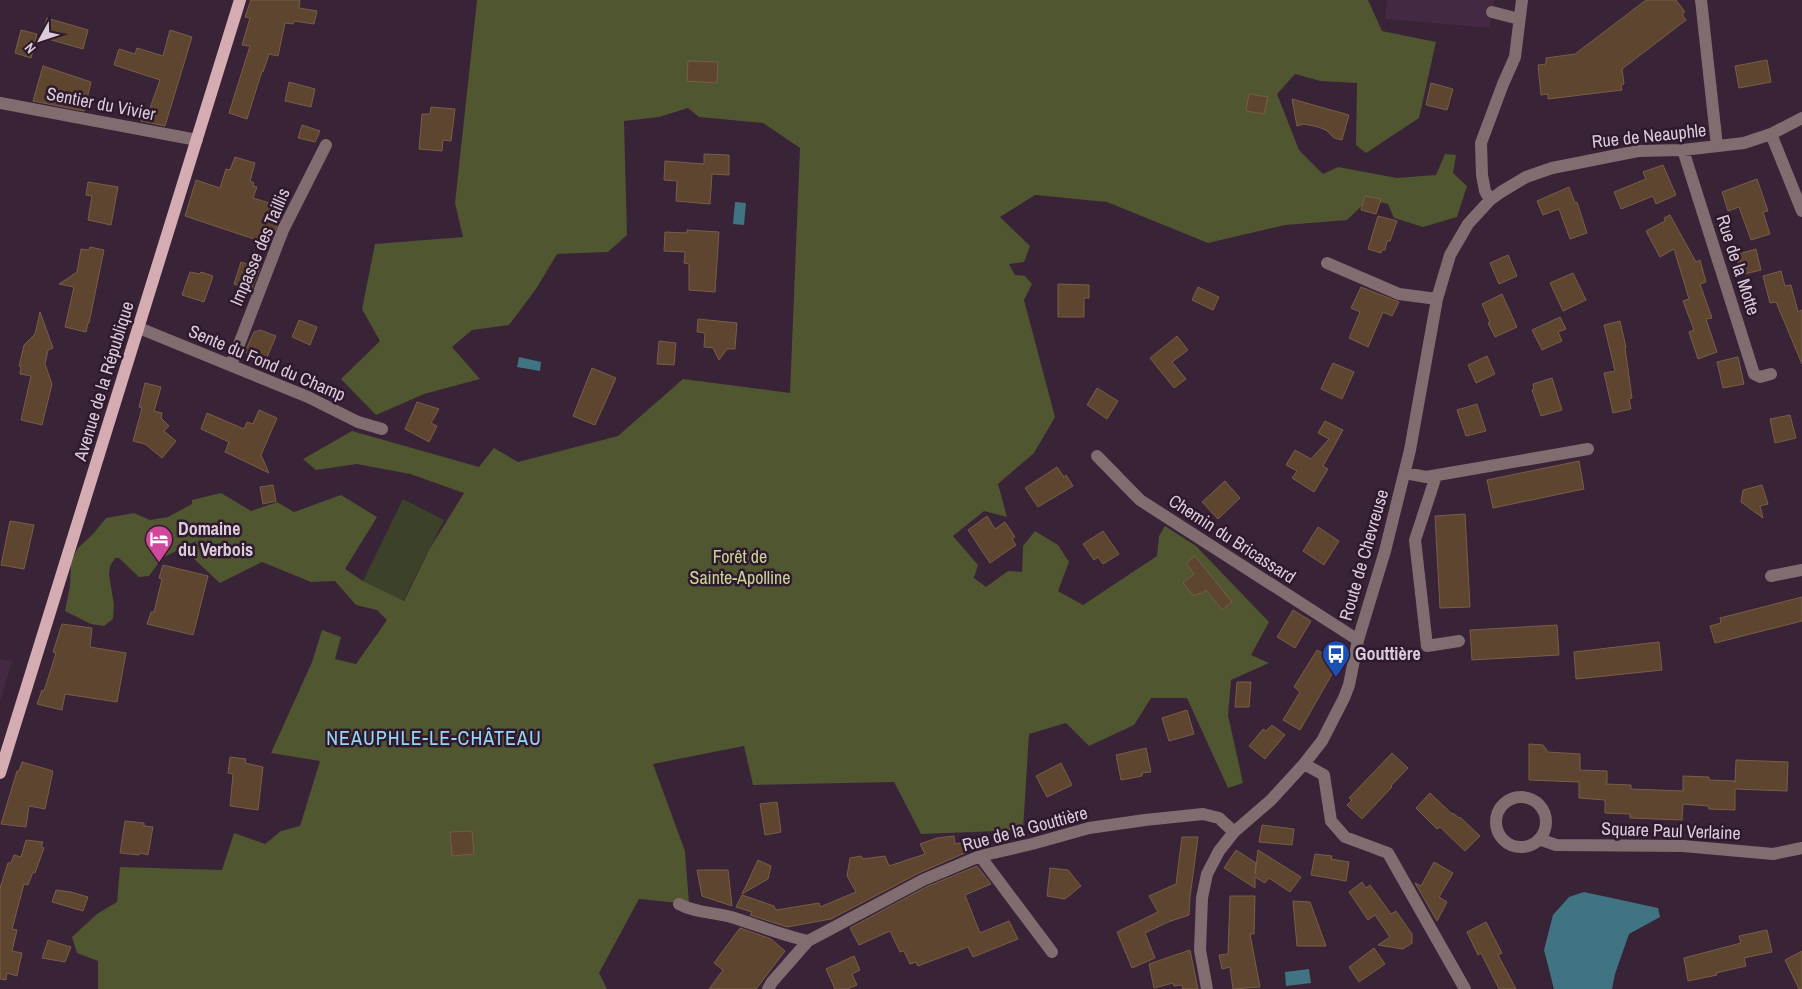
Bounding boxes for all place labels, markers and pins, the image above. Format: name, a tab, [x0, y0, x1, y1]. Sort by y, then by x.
place label: Domaine du Verbois	[178, 516, 253, 562]
hotel icon: Domaine du Verbois	[144, 524, 174, 563]
bus stop icon: Gouttière	[1321, 639, 1351, 678]
place label: Gouttière	[1355, 641, 1421, 666]

